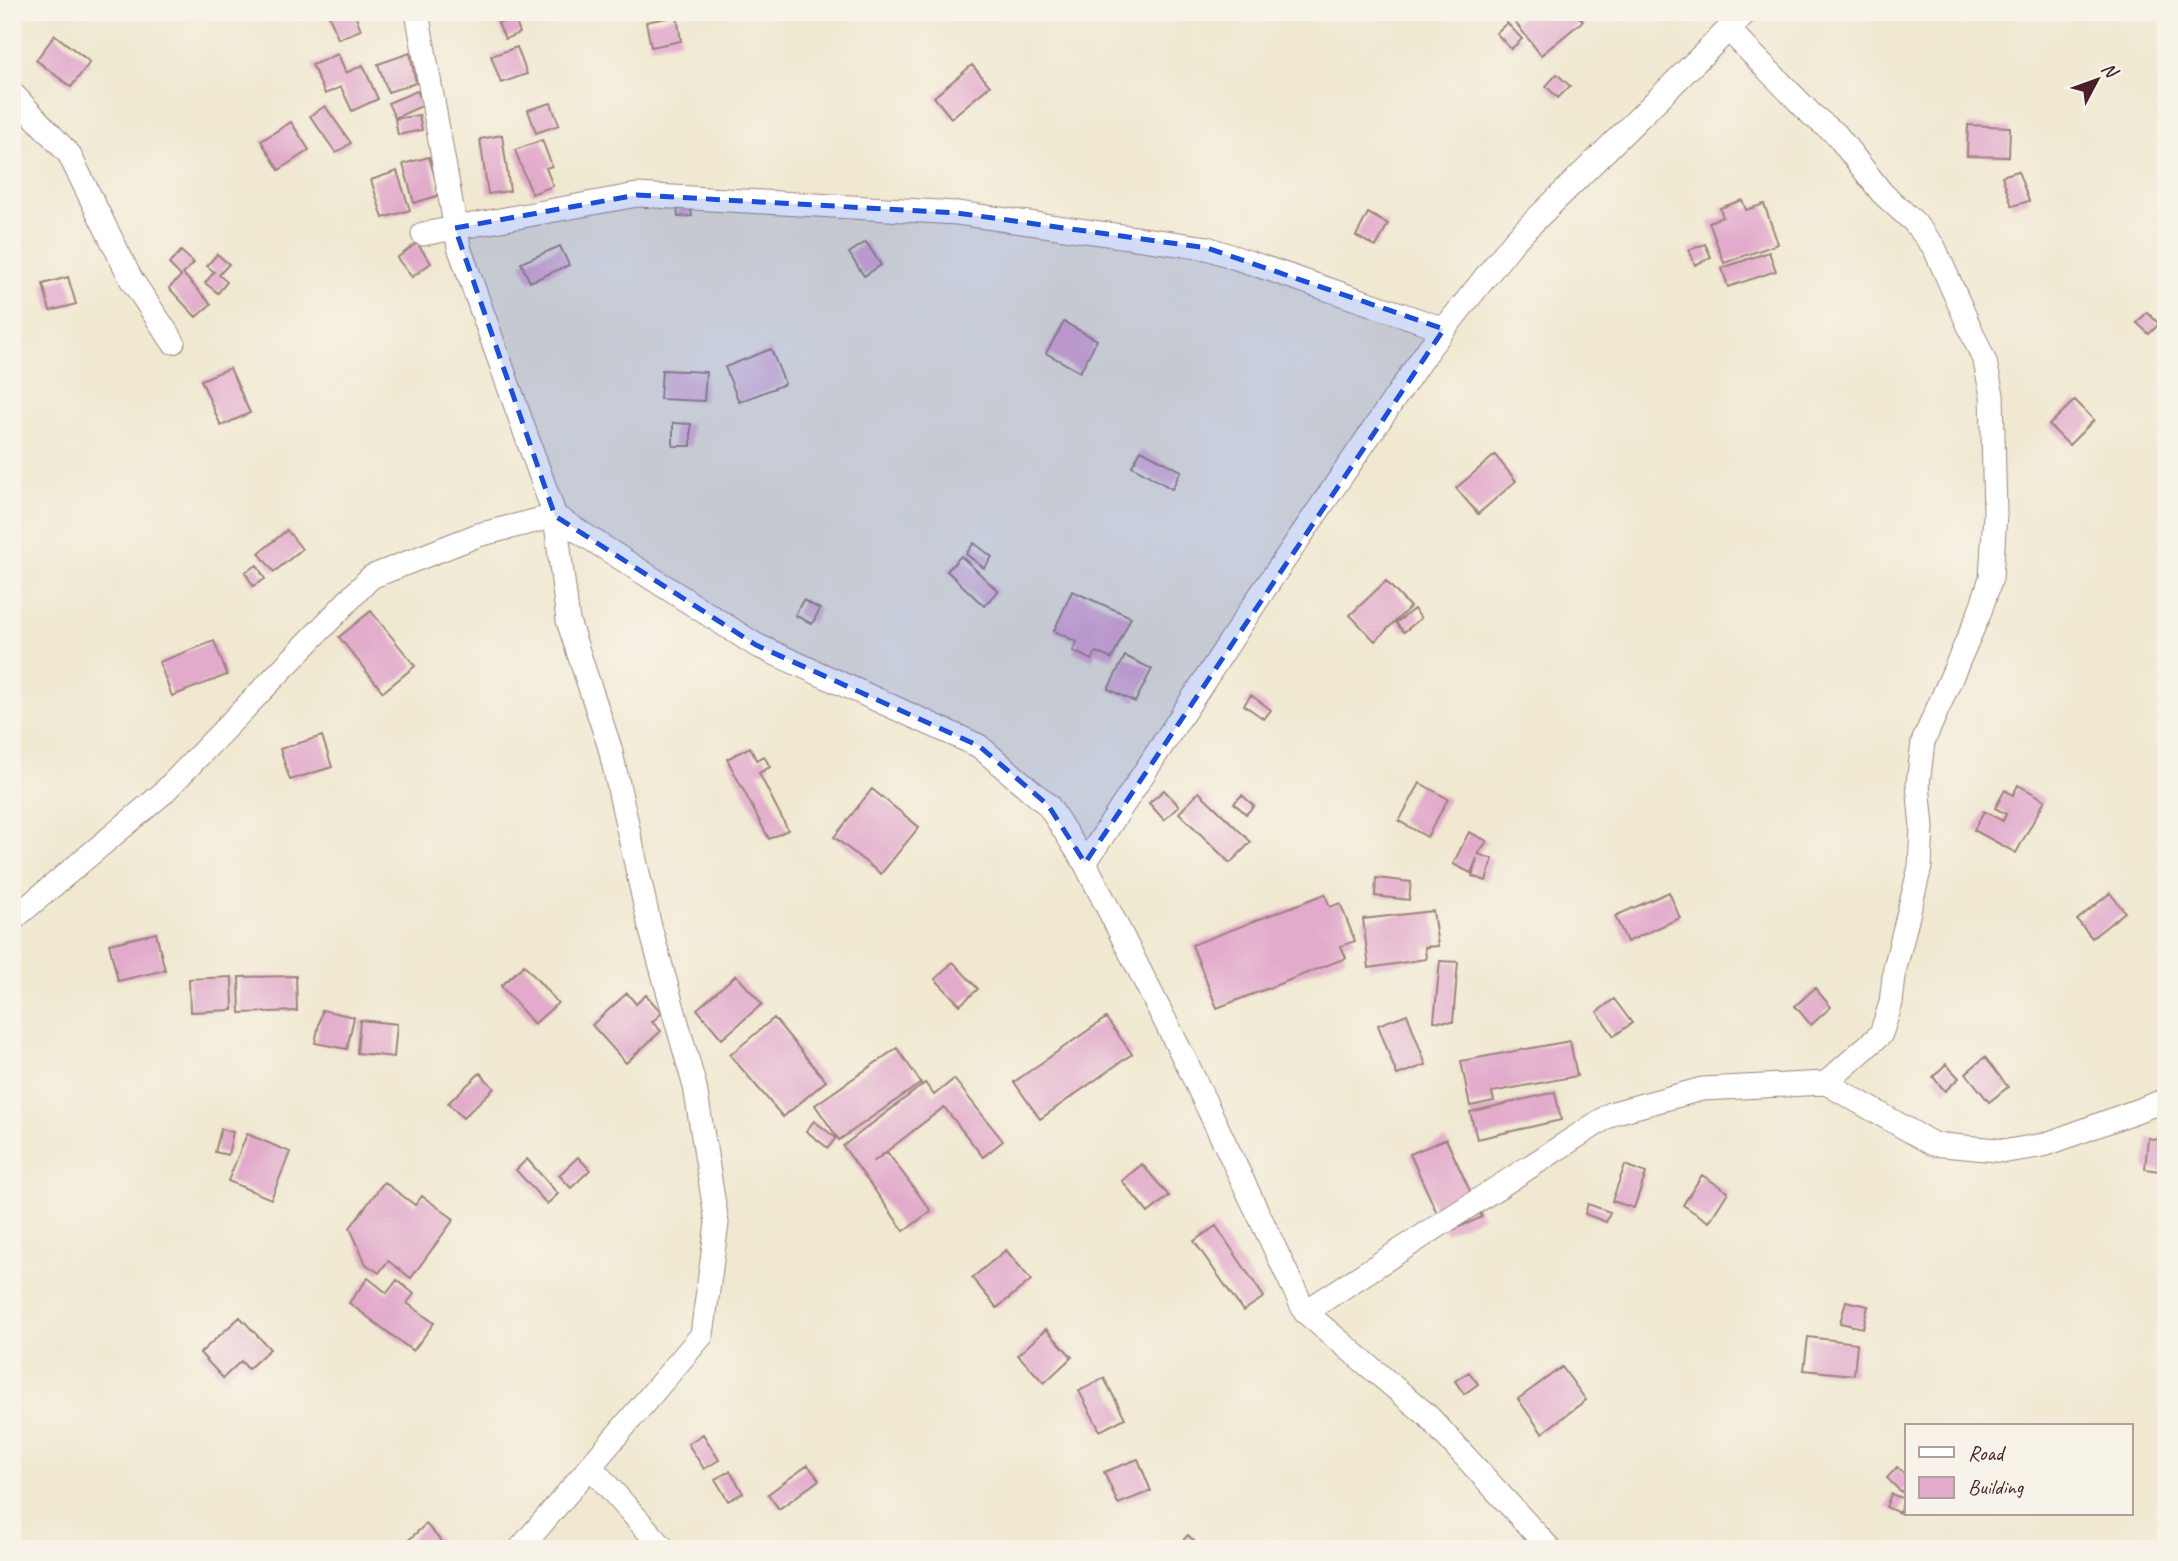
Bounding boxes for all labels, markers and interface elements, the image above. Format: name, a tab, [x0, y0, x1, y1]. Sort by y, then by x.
north arrow	[2062, 46, 2132, 116]
text: N	[2096, 57, 2124, 84]
legend	[1905, 1424, 2132, 1516]
text: Road	[1968, 1440, 2007, 1466]
text: Building	[1968, 1474, 2025, 1500]

